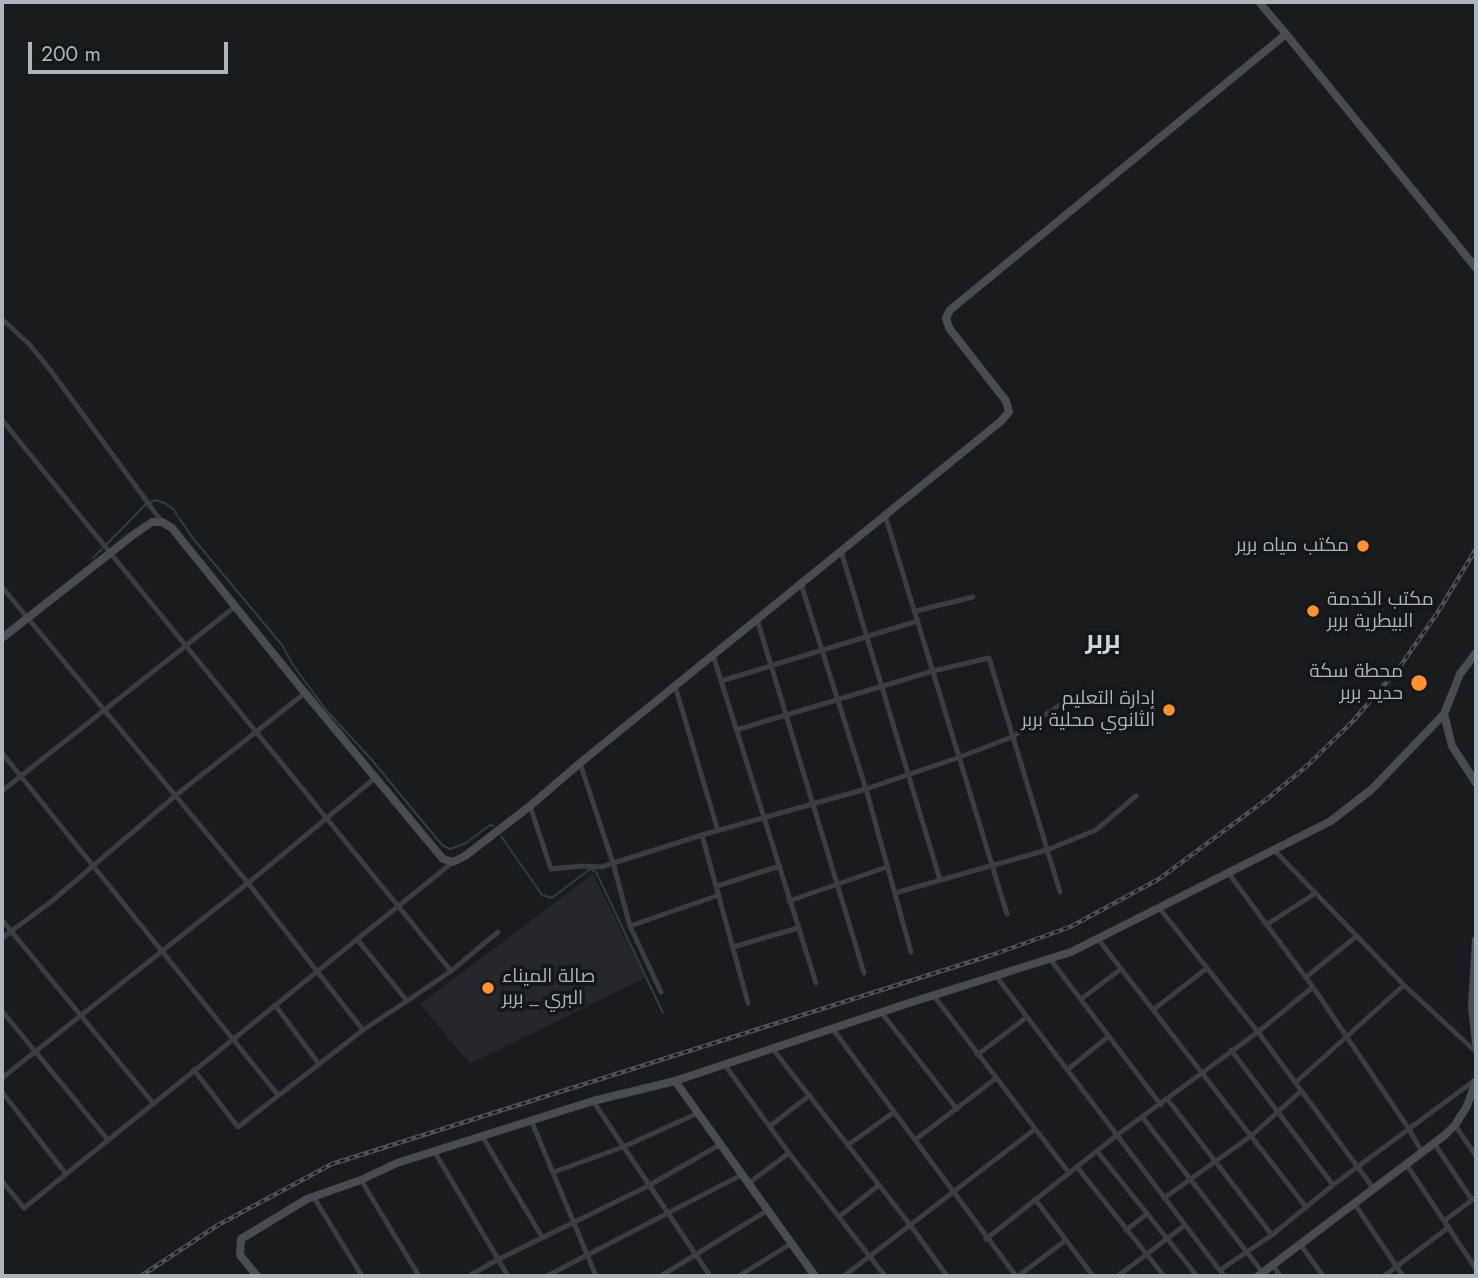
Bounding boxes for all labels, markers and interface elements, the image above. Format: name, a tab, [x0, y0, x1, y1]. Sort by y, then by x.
scale bar	[32, 28, 231, 72]
text: 200 m	[41, 39, 101, 69]
place label: مكتب مياه بربر	[1236, 535, 1349, 557]
marker: مكتب مياه بربر	[1355, 538, 1371, 554]
place label: مكتب الخدمة البيطرية بربر	[1327, 589, 1434, 633]
marker: مكتب الخدمة البيطرية بربر	[1305, 603, 1321, 619]
district label: بربر	[1086, 626, 1120, 658]
place label: محطة سكة حديد بربر	[1309, 661, 1403, 705]
marker: محطة سكة حديد بربر	[1409, 673, 1429, 693]
place label: إدارة التعليم الثانوي محلية بربر	[1021, 688, 1155, 732]
marker: إدارة التعليم الثانوي محلية بربر	[1161, 702, 1177, 718]
place label: صالة الميناء البري _ بربر	[502, 966, 595, 1010]
marker: صالة الميناء البري _ بربر	[480, 980, 496, 996]

